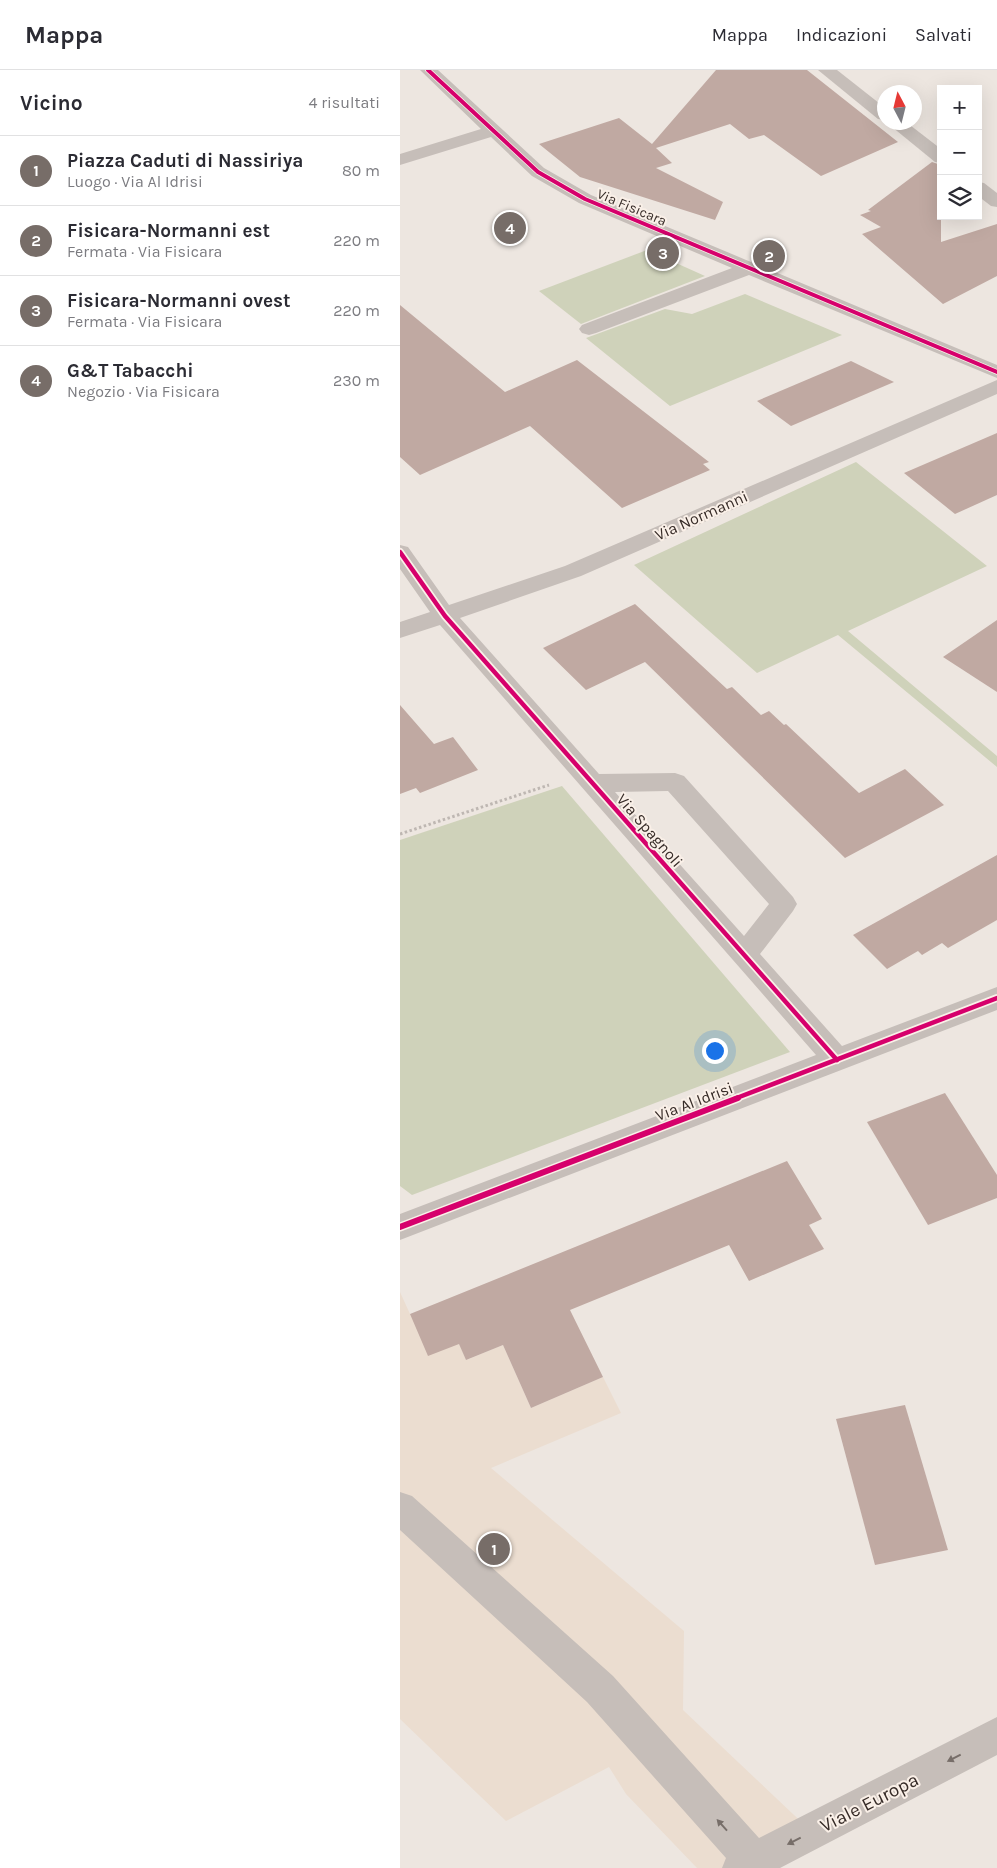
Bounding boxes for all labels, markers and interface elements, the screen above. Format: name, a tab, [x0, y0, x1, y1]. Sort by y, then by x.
text: Mappa	[25, 21, 103, 49]
text: Mappa	[712, 24, 768, 46]
text: Indicazioni	[796, 24, 887, 46]
text: Salvati	[915, 24, 972, 46]
north arrow	[877, 85, 922, 130]
map controls	[937, 85, 982, 220]
button: +	[937, 85, 982, 130]
text: Vicino	[20, 91, 83, 115]
text: 4 risultati	[309, 93, 380, 112]
button: −	[937, 130, 982, 175]
text: Piazza Caduti di Nassiriya	[67, 150, 303, 172]
text: 1	[33, 161, 39, 180]
text: 80 m	[342, 161, 380, 180]
text: Luogo · Via Al Idrisi	[67, 172, 203, 191]
button: layers	[937, 175, 982, 220]
street label: Via Fisicara	[595, 185, 669, 230]
pin: 4	[494, 209, 526, 247]
text: Fisicara-Normanni est	[67, 220, 270, 242]
text: 2	[31, 231, 41, 250]
text: 220 m	[333, 231, 380, 250]
pin: 3	[647, 234, 679, 272]
pin: 2	[753, 237, 785, 275]
text: Fermata · Via Fisicara	[67, 242, 222, 261]
text: Fisicara-Normanni ovest	[67, 290, 291, 312]
text: 3	[31, 301, 41, 320]
text: 220 m	[333, 301, 380, 320]
text: Fermata · Via Fisicara	[67, 312, 222, 331]
text: G&T Tabacchi	[67, 360, 193, 382]
text: 4	[31, 371, 41, 390]
text: 230 m	[333, 371, 380, 390]
text: Negozio · Via Fisicara	[67, 382, 220, 401]
street label: Via Normanni	[652, 487, 751, 544]
street label: Via Spagnoli	[613, 790, 687, 871]
your location	[702, 1038, 728, 1064]
street label: Via Al Idrisi	[653, 1078, 736, 1125]
pin: 1	[478, 1530, 510, 1568]
one-way arrow	[947, 1754, 961, 1762]
street label: Viale Europa	[817, 1769, 922, 1837]
one-way arrow	[716, 1818, 727, 1831]
one-way arrow	[787, 1837, 801, 1845]

